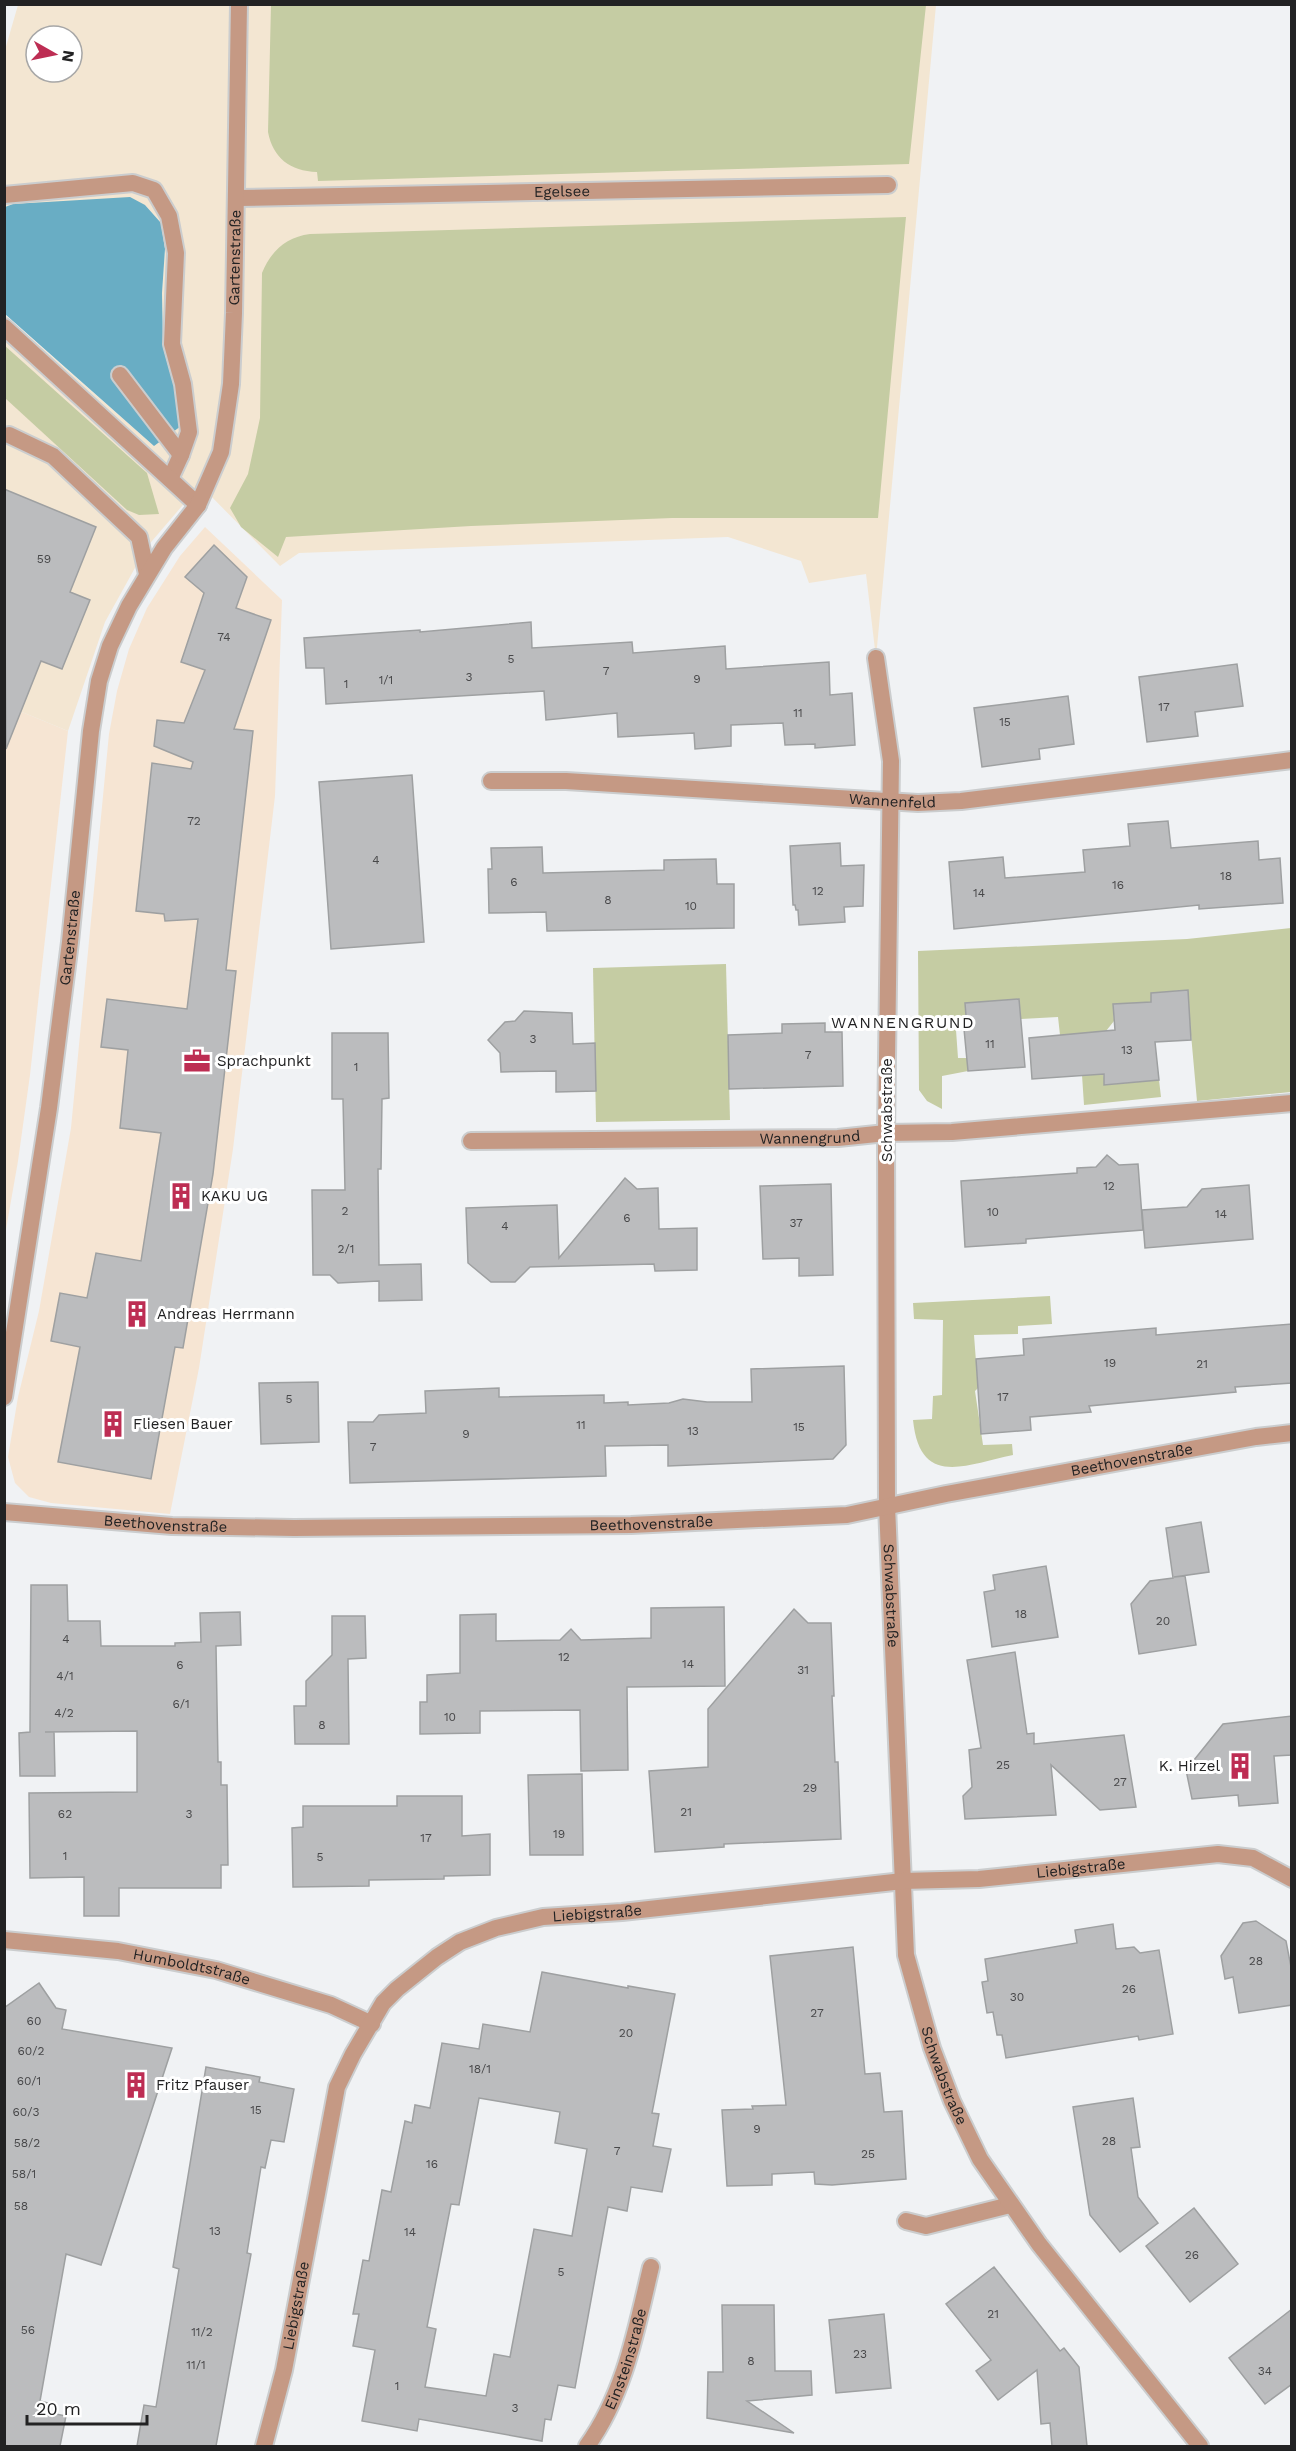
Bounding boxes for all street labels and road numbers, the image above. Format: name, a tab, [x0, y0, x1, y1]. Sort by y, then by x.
street label: Egelsee	[534, 182, 590, 201]
street label: Gartenstraße	[225, 210, 245, 306]
street label: Wannenfeld	[848, 790, 936, 812]
street label: Gartenstraße	[56, 889, 84, 987]
street label: Schwabstraße	[878, 1058, 896, 1162]
street label: Wannengrund	[759, 1127, 861, 1148]
street label: Beethovenstraße	[1069, 1440, 1194, 1480]
street label: Beethovenstraße	[103, 1511, 227, 1536]
street label: Beethovenstraße	[589, 1512, 714, 1534]
street label: Schwabstraße	[880, 1543, 902, 1648]
street label: Liebigstraße	[1035, 1855, 1126, 1882]
street label: Liebigstraße	[552, 1901, 643, 1925]
street label: Humboldtstraße	[132, 1945, 253, 1989]
street label: Schwabstraße	[917, 2024, 971, 2128]
street label: Liebigstraße	[279, 2260, 313, 2351]
street label: Einsteinstraße	[601, 2306, 650, 2413]

